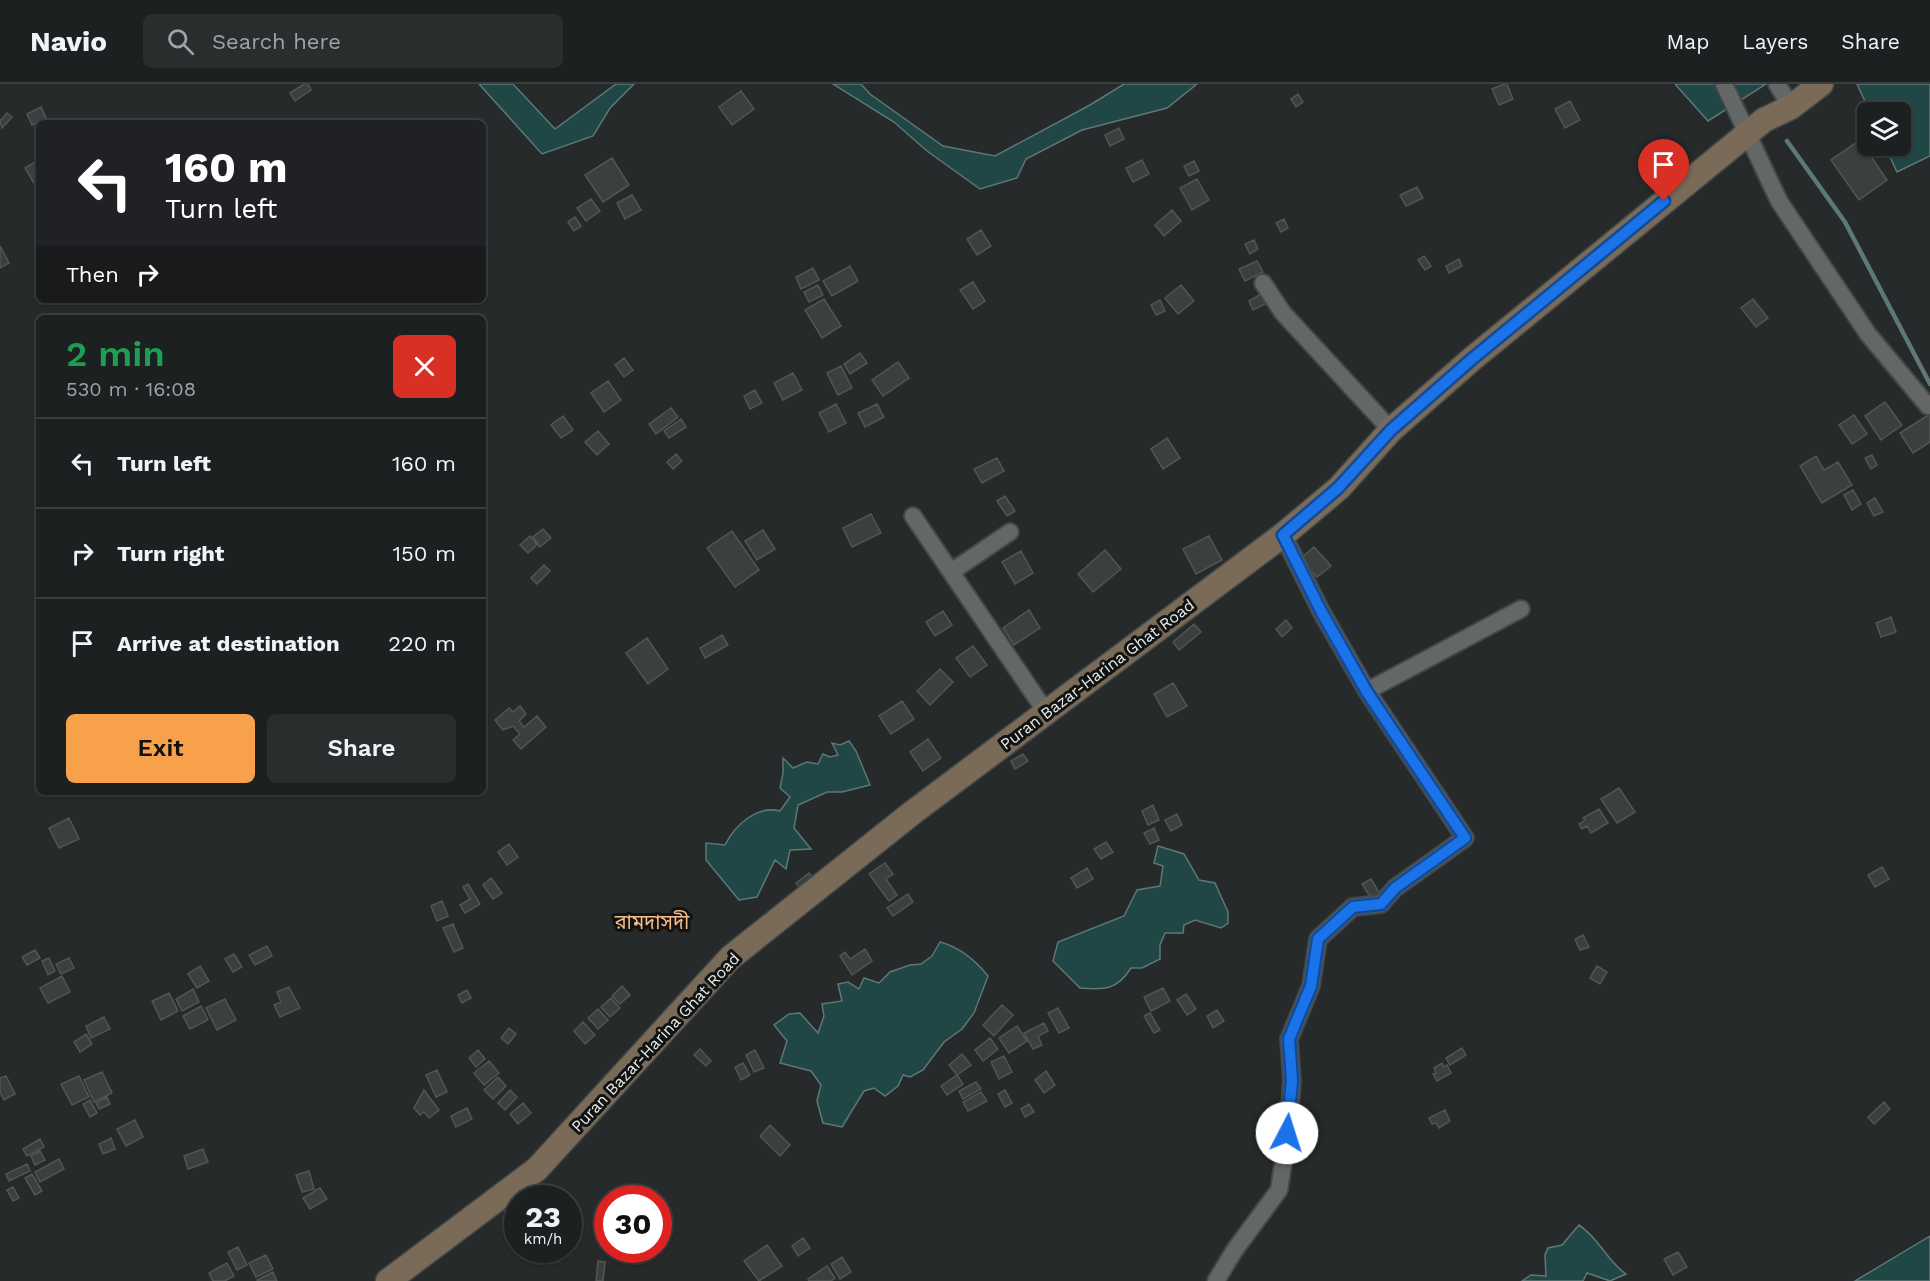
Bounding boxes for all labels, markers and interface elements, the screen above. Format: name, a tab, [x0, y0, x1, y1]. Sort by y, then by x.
search box	[143, 14, 563, 68]
text: Navio	[30, 25, 107, 58]
icon: search	[164, 25, 197, 58]
text: Search here	[212, 29, 341, 54]
text: Map	[1666, 29, 1709, 54]
text: Layers	[1742, 29, 1808, 54]
text: Share	[1841, 29, 1900, 54]
map controls	[1857, 102, 1911, 156]
button: layers	[1857, 102, 1911, 156]
pin	[1638, 139, 1689, 201]
text: 160 m	[165, 143, 288, 192]
icon: left	[66, 144, 144, 222]
icon: arrive	[1647, 148, 1680, 181]
text: Turn left	[165, 193, 277, 225]
icon: right	[131, 258, 164, 291]
text: Then	[66, 262, 119, 287]
text: 2 min	[66, 333, 165, 375]
button: close	[393, 335, 456, 398]
text: 530 m · 16:08	[66, 377, 196, 401]
icon: left	[66, 447, 99, 480]
text: Turn left	[117, 451, 211, 476]
text: 160 m	[392, 451, 456, 476]
icon: right	[66, 537, 99, 570]
text: Turn right	[117, 541, 224, 566]
text: 150 m	[392, 541, 456, 566]
street label: Puran Bazar-Harina Ghat Road	[997, 595, 1198, 754]
icon: arrive	[66, 627, 99, 660]
text: Arrive at destination	[117, 631, 340, 656]
text: 220 m	[388, 631, 456, 656]
button: Exit	[66, 714, 255, 783]
button: Share	[267, 714, 456, 783]
district label: রামদাসদী	[614, 910, 690, 934]
street label: Puran Bazar-Harina Ghat Road	[567, 949, 743, 1136]
position arrow	[1255, 1101, 1319, 1165]
speed limit sign: 30	[594, 1185, 672, 1263]
text: 23	[525, 1199, 561, 1234]
text: km/h	[524, 1230, 562, 1248]

